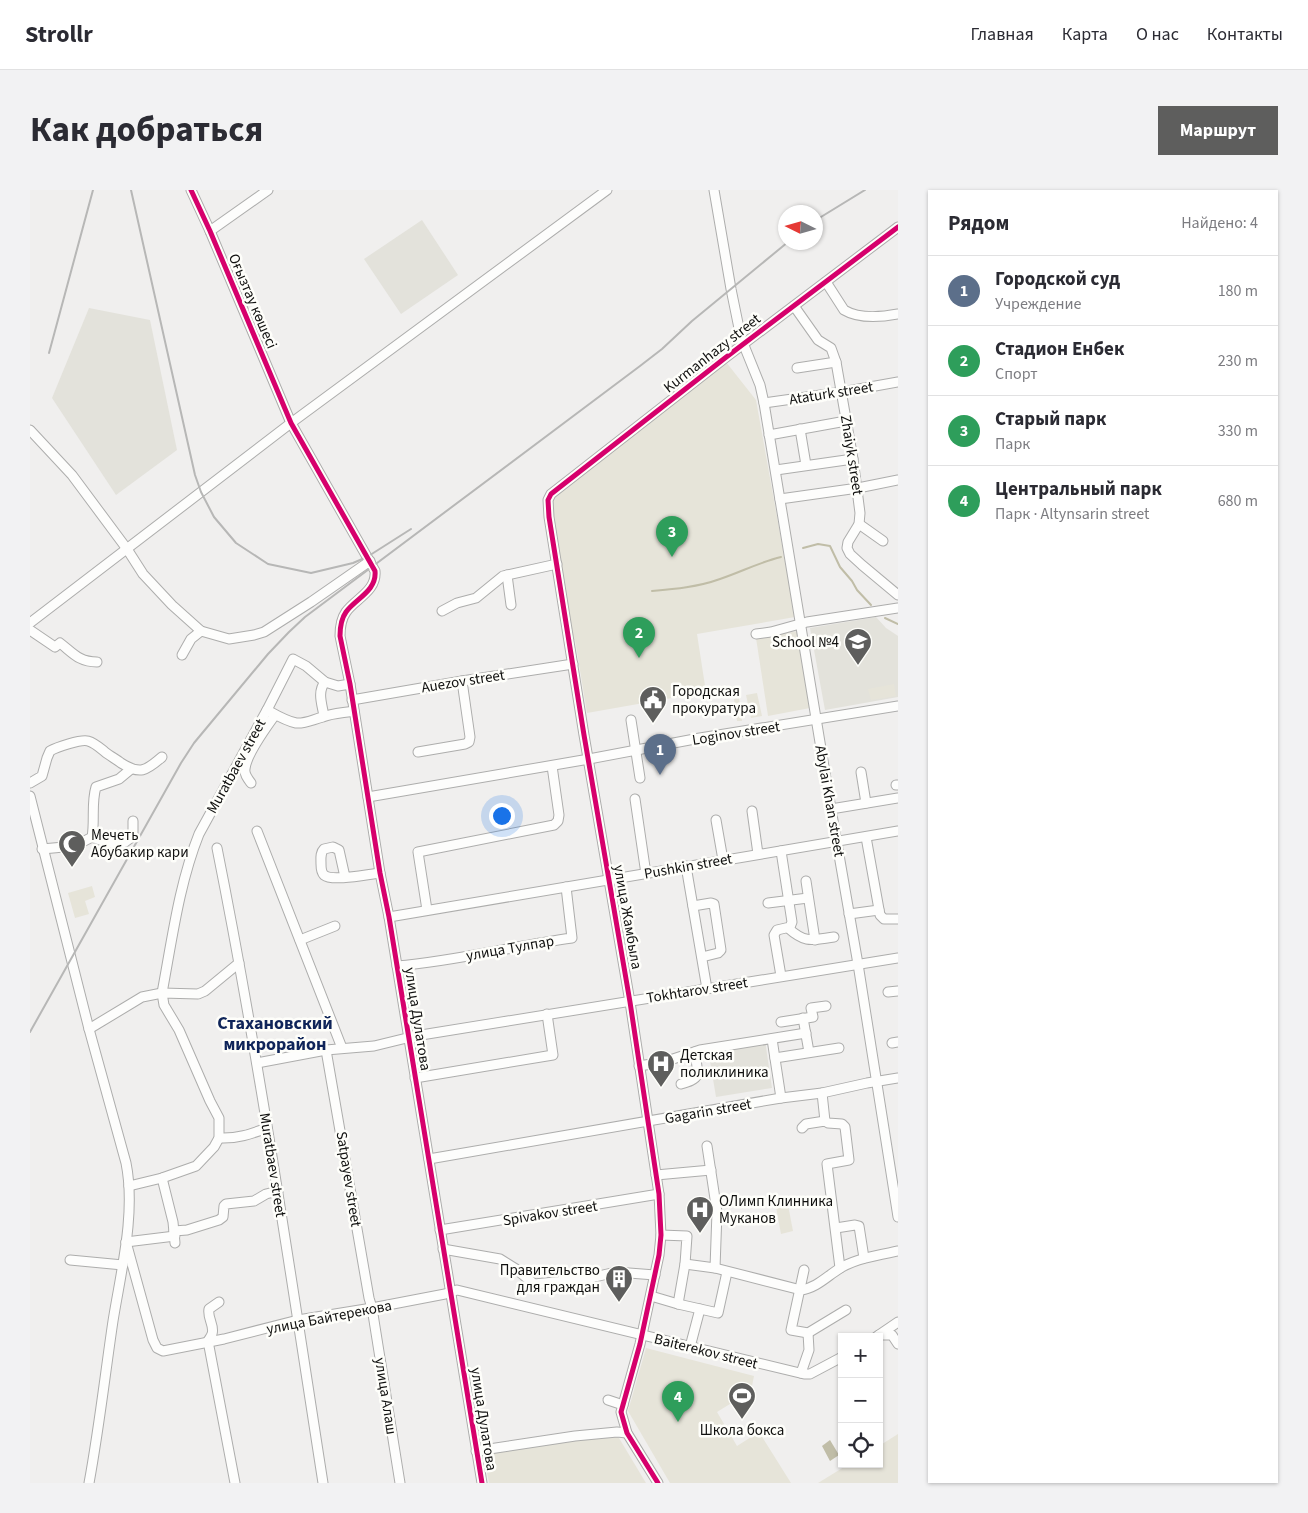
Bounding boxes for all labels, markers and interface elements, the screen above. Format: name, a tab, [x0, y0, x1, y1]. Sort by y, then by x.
text: Strollr	[25, 17, 93, 52]
text: Главная	[971, 22, 1034, 47]
text: Карта	[1062, 22, 1108, 47]
text: О нас	[1136, 22, 1179, 47]
text: Контакты	[1207, 22, 1283, 47]
text: Как добраться	[30, 105, 263, 155]
button: Маршрут	[1158, 106, 1278, 155]
north arrow	[778, 205, 823, 250]
text: Рядом	[948, 208, 1009, 238]
text: Найдено: 4	[1181, 212, 1258, 234]
street label: Оғызтау көшесі	[223, 250, 282, 352]
text: Городской суд	[995, 266, 1120, 293]
text: 1	[960, 280, 968, 302]
text: 180 m	[1218, 280, 1258, 302]
text: Учреждение	[995, 293, 1082, 315]
street label: Kurmanhazy street	[659, 309, 765, 398]
text: Стадион Енбек	[995, 336, 1124, 363]
text: 2	[960, 350, 968, 372]
text: 230 m	[1218, 350, 1258, 372]
text: Спорт	[995, 363, 1038, 385]
street label: Ataturk street	[788, 376, 875, 410]
text: Старый парк	[995, 406, 1106, 433]
street label: Zhaiyk street	[835, 414, 868, 497]
text: 3	[960, 420, 968, 442]
text: 330 m	[1218, 420, 1258, 442]
text: Парк	[995, 433, 1030, 455]
text: Центральный парк	[995, 476, 1162, 503]
text: 4	[960, 490, 968, 512]
text: 680 m	[1218, 490, 1258, 512]
text: Парк · Altynsarin street	[995, 503, 1149, 525]
pin: 3	[656, 516, 688, 557]
pin: 2	[623, 617, 655, 658]
school or university icon: School №4	[843, 627, 873, 666]
place label: School №4	[772, 632, 840, 653]
street label: Auezov street	[420, 665, 506, 698]
place label: Городская прокуратура	[672, 681, 756, 719]
public building icon: Городская прокуратура	[638, 685, 668, 724]
street label: Muratbaev street	[202, 715, 271, 817]
street label: Loginov street	[691, 716, 782, 751]
pin: 1	[644, 734, 676, 775]
street label: Abylai Khan street	[809, 744, 850, 859]
your location	[489, 803, 515, 829]
place label: Мечеть Абубакир кари	[91, 825, 189, 863]
mosque icon: Мечеть Абубакир кари	[57, 829, 87, 868]
street label: Pushkin street	[642, 848, 734, 885]
street label: улица Жамбыла	[608, 863, 647, 971]
street label: улица Тулпар	[464, 930, 556, 967]
street label: улица Дулатова	[399, 966, 436, 1072]
street label: Tokhtarov street	[645, 972, 749, 1009]
district label: Стахановский микрорайон	[217, 1011, 333, 1057]
place label: Детская поликлиника	[680, 1045, 768, 1083]
hospital icon: Детская поликлиника	[646, 1049, 676, 1088]
street label: Gagarin street	[663, 1094, 753, 1129]
street label: Muratbaev street	[254, 1111, 291, 1219]
street label: Satpayev street	[331, 1130, 366, 1228]
place label: ОЛимп Клинника Муканов	[719, 1191, 833, 1229]
hospital icon: ОЛимп Клинника Муканов	[685, 1195, 715, 1234]
street label: Spivakov street	[501, 1196, 599, 1231]
place label: Правительство для граждан	[500, 1260, 600, 1298]
building icon: Правительство для граждан	[604, 1264, 634, 1303]
street label: улица Байтерекова	[265, 1295, 394, 1340]
street label: Baiterekov street	[652, 1328, 760, 1374]
map controls	[838, 1333, 883, 1468]
button: +	[838, 1333, 883, 1378]
street label: улица Алаш	[369, 1356, 402, 1436]
street label: улица Дулатова	[465, 1366, 502, 1472]
button: −	[838, 1378, 883, 1423]
pin: 4	[662, 1381, 694, 1422]
sports icon: Школа бокса	[727, 1381, 757, 1420]
place label: Школа бокса	[700, 1420, 784, 1441]
button: locate	[838, 1423, 883, 1468]

